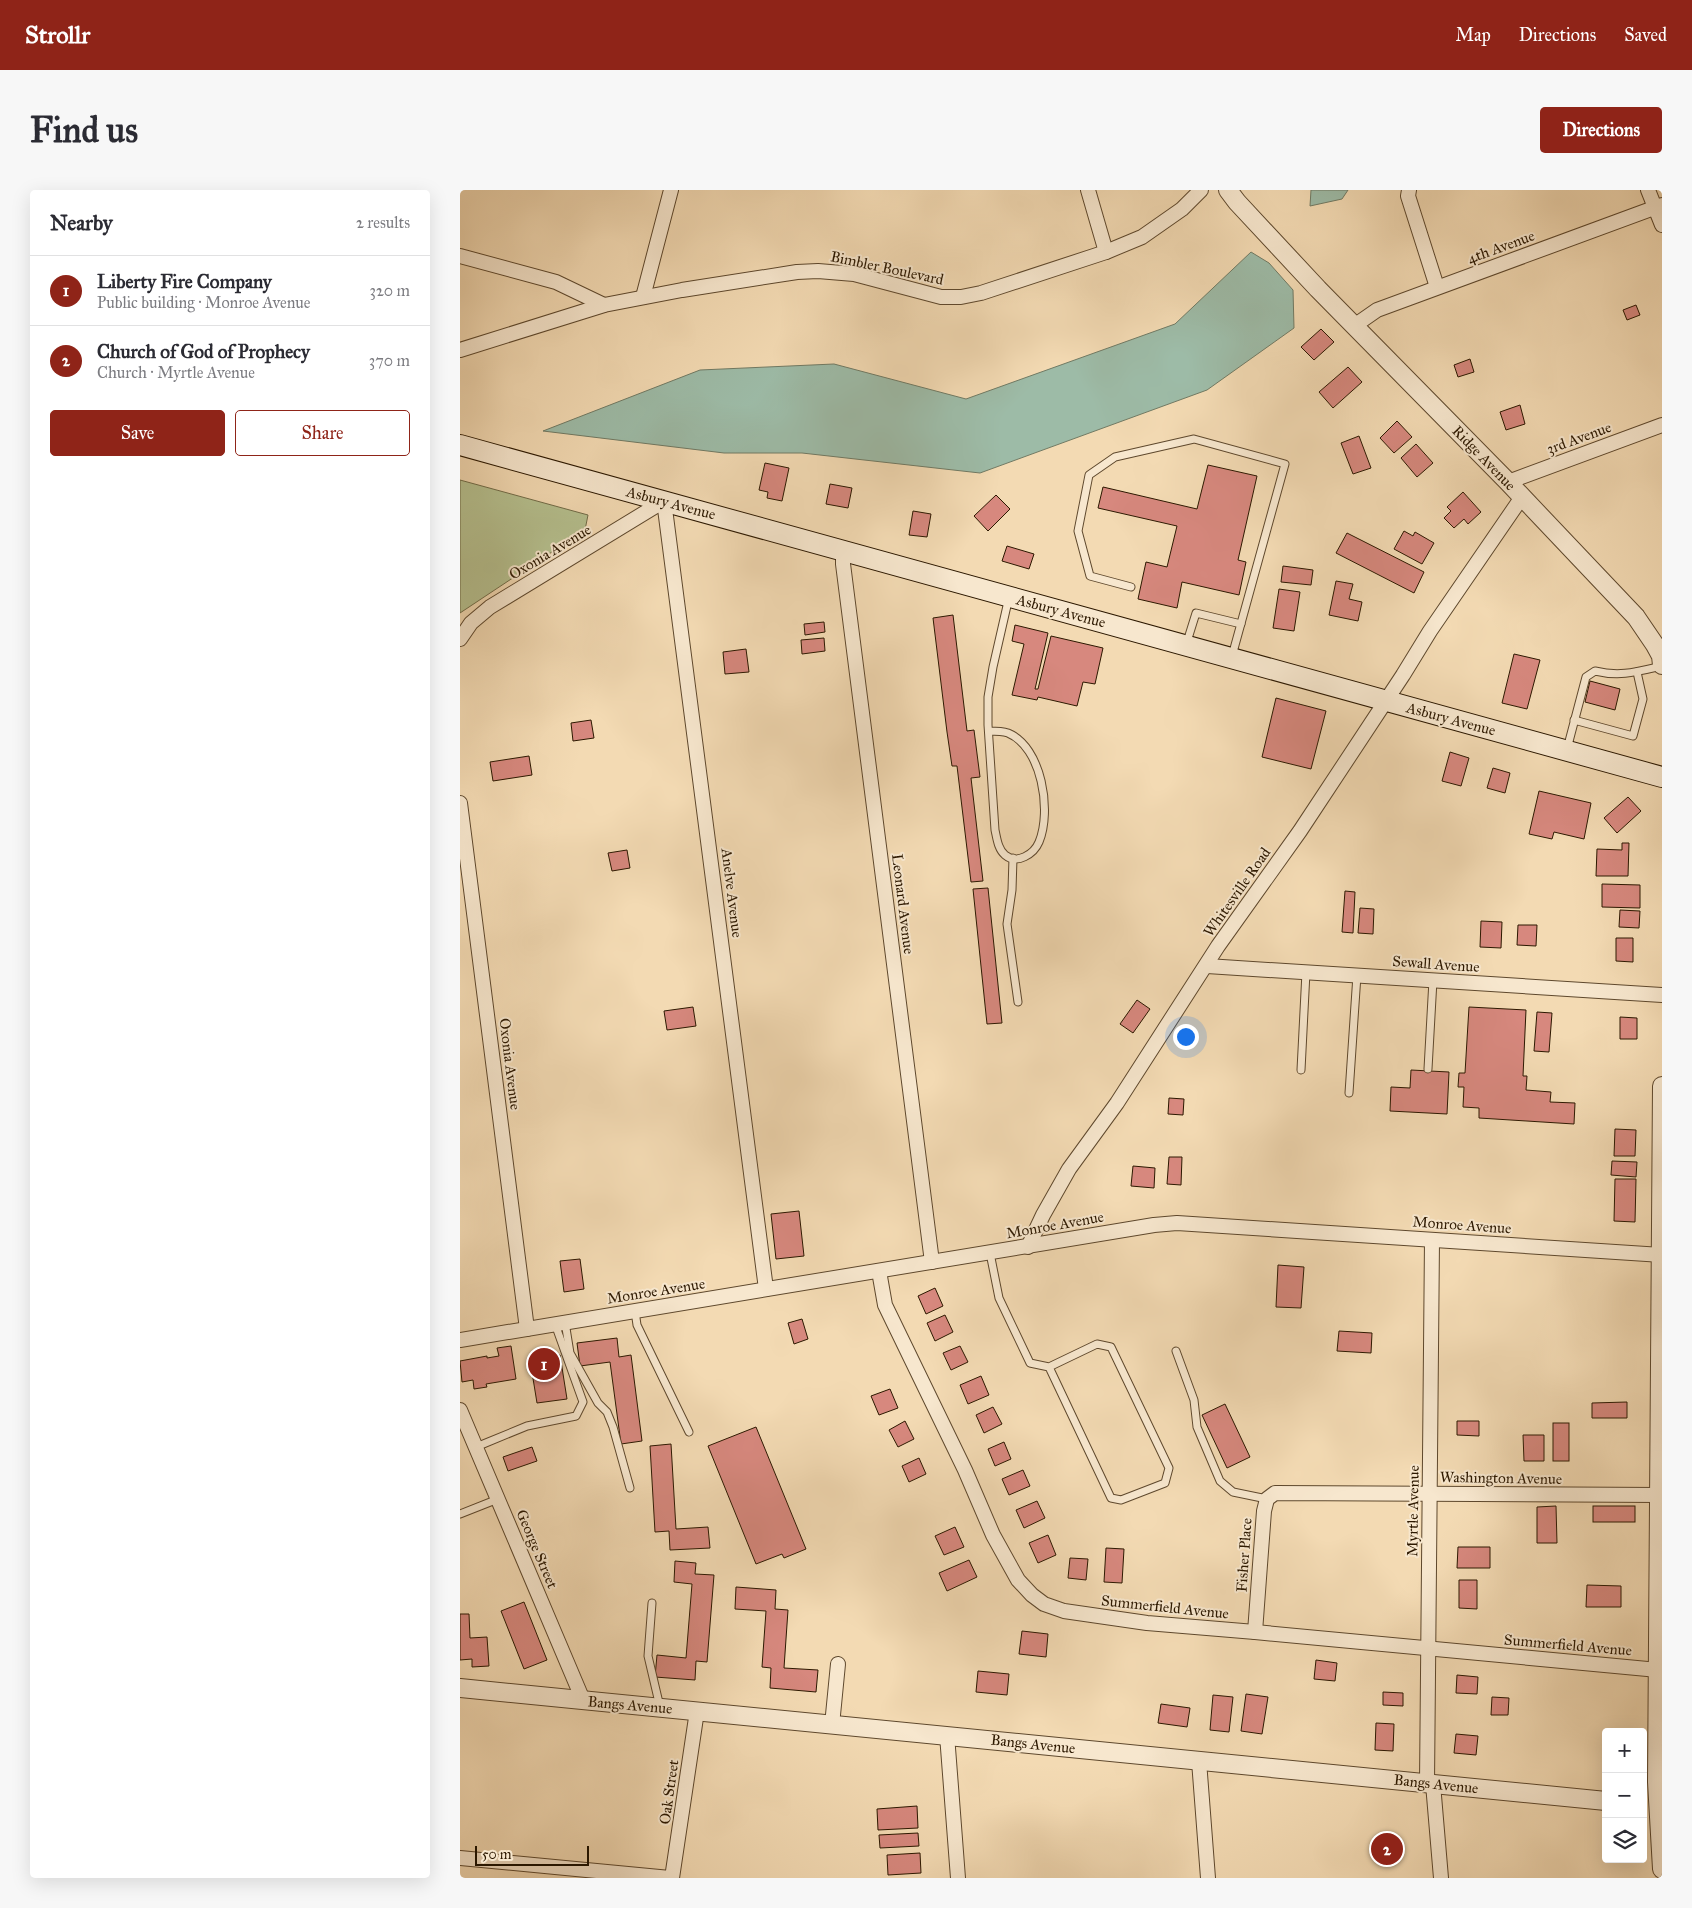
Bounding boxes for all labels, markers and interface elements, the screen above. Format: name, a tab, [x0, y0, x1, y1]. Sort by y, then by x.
text: Strollr	[25, 20, 90, 50]
text: Map	[1455, 24, 1491, 46]
text: Directions	[1519, 24, 1596, 46]
text: Saved	[1624, 24, 1667, 46]
button: Directions	[1540, 107, 1662, 153]
text: Find us	[30, 109, 138, 152]
text: Nearby	[50, 210, 113, 236]
text: 2 results	[356, 213, 410, 232]
street label: 4th Avenue	[1465, 227, 1537, 267]
street label: Bimbler Boulevard	[829, 247, 946, 289]
text: Liberty Fire Company	[97, 270, 272, 293]
text: 1	[63, 281, 69, 300]
text: 320 m	[370, 281, 410, 300]
text: Public building · Monroe Avenue	[97, 293, 310, 312]
text: Church of God of Prophecy	[97, 340, 310, 363]
text: 2	[62, 351, 70, 370]
text: 370 m	[369, 351, 410, 370]
text: Church · Myrtle Avenue	[97, 363, 255, 382]
button: Save	[50, 410, 225, 456]
button: Share	[235, 410, 410, 456]
street label: 3rd Avenue	[1544, 418, 1614, 458]
street label: Ridge Avenue	[1448, 422, 1520, 494]
street label: Asbury Avenue	[623, 482, 718, 524]
street label: Oxonia Avenue	[506, 520, 594, 584]
street label: Asbury Avenue	[1013, 590, 1108, 632]
street label: Asbury Avenue	[1403, 698, 1498, 740]
street label: Whitesville Road	[1200, 844, 1275, 940]
street label: Anelve Avenue	[717, 846, 746, 939]
street label: Leonard Avenue	[888, 853, 918, 955]
street label: Sewall Avenue	[1392, 952, 1480, 976]
street label: Oxonia Avenue	[495, 1017, 525, 1111]
your location	[1173, 1024, 1199, 1050]
street label: Monroe Avenue	[1005, 1208, 1105, 1242]
street label: Monroe Avenue	[1412, 1213, 1512, 1237]
street label: Monroe Avenue	[606, 1274, 706, 1308]
pin: 1	[528, 1345, 560, 1383]
street label: Myrtle Avenue	[1403, 1465, 1423, 1557]
street label: Washington Avenue	[1440, 1468, 1562, 1488]
street label: George Street	[512, 1507, 562, 1592]
street label: Fisher Place	[1232, 1517, 1256, 1593]
street label: Summerfield Avenue	[1100, 1591, 1230, 1623]
street label: Summerfield Avenue	[1503, 1630, 1633, 1660]
street label: Bangs Avenue	[587, 1692, 673, 1718]
map controls	[1602, 1728, 1647, 1863]
button: +	[1602, 1728, 1647, 1773]
street label: Bangs Avenue	[990, 1731, 1076, 1757]
street label: Oak Street	[656, 1758, 683, 1826]
street label: Bangs Avenue	[1393, 1771, 1479, 1797]
button: −	[1602, 1773, 1647, 1818]
button: layers	[1602, 1818, 1647, 1863]
pin: 2	[1371, 1830, 1403, 1868]
scale bar	[475, 1843, 589, 1866]
text: 50 m	[482, 1846, 511, 1863]

